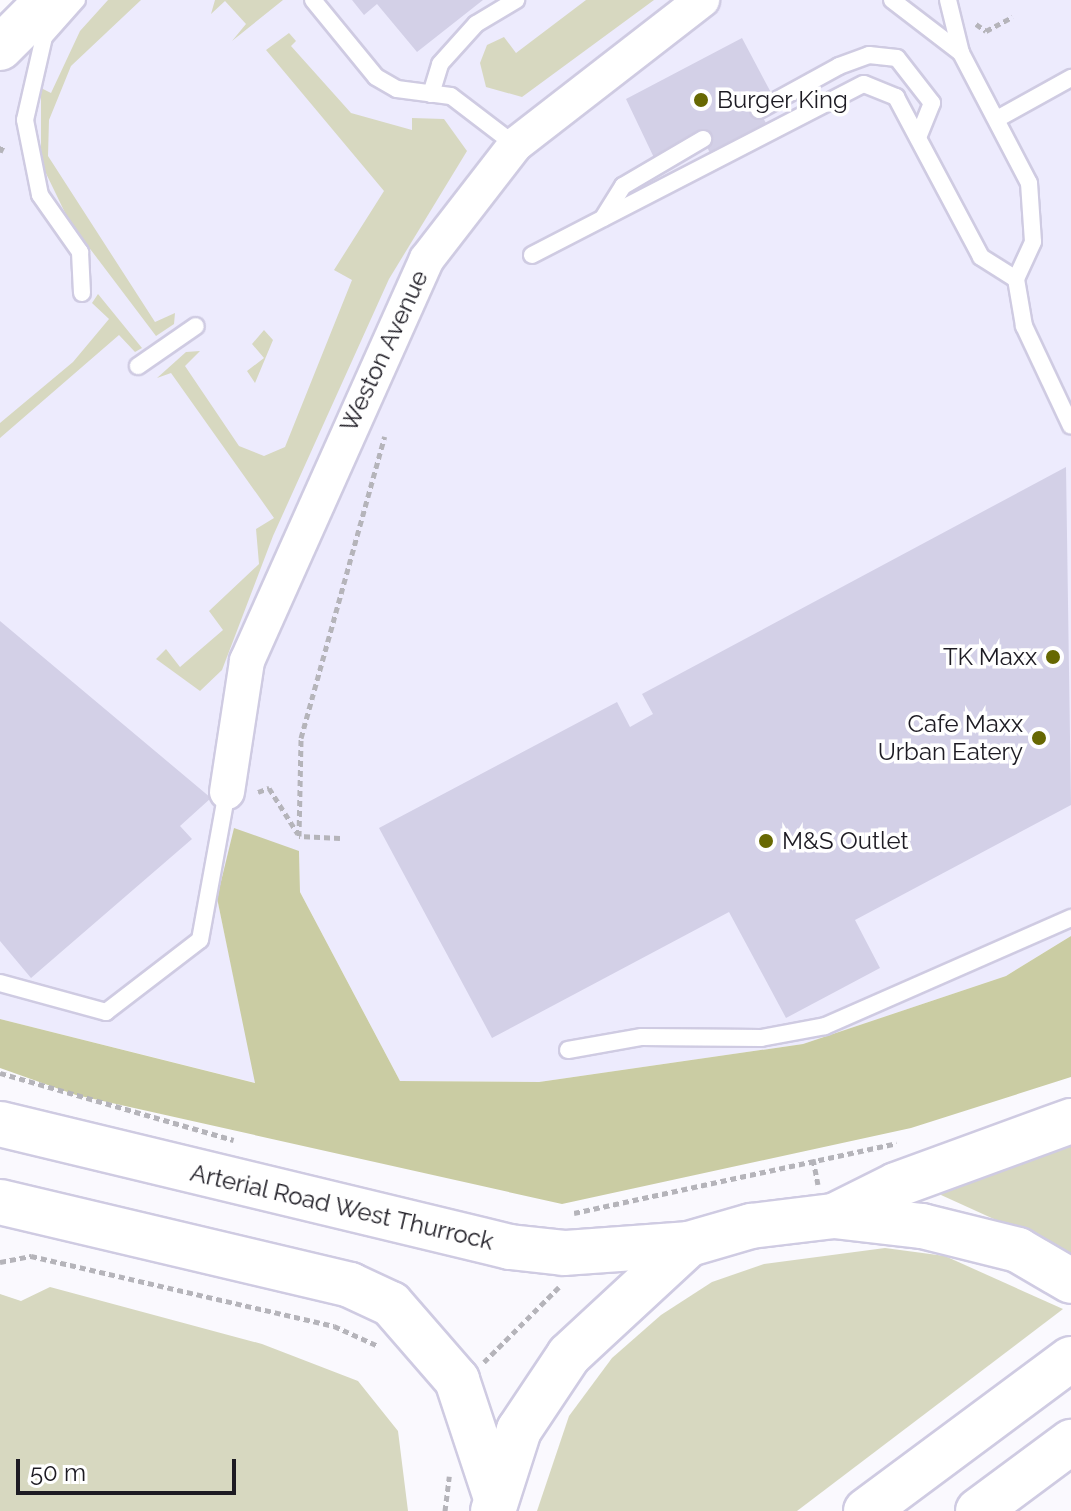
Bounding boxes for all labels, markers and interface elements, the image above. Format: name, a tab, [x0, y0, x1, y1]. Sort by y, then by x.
place label: Burger King	[717, 86, 848, 114]
marker: Burger King	[692, 91, 710, 109]
street label: Weston Avenue	[334, 265, 434, 437]
place label: TK Maxx	[943, 643, 1037, 671]
marker: TK Maxx	[1044, 648, 1062, 666]
place label: Cafe Maxx Urban Eatery	[878, 710, 1023, 766]
marker: Cafe Maxx Urban Eatery	[1030, 729, 1048, 747]
place label: M&S Outlet	[782, 827, 909, 855]
marker: M&S Outlet	[757, 832, 775, 850]
street label: Arterial Road West Thurrock	[187, 1158, 497, 1256]
scale bar	[20, 1443, 240, 1493]
text: 50 m	[30, 1458, 86, 1487]

